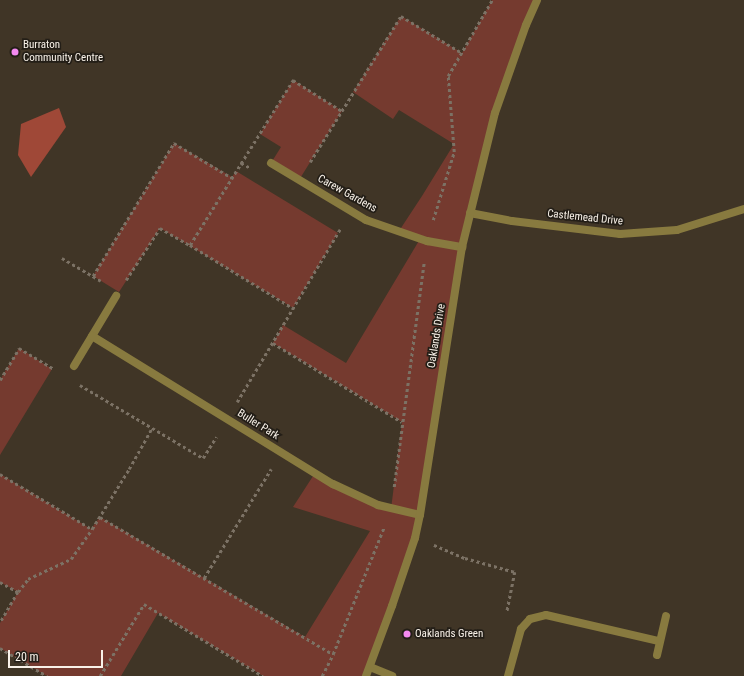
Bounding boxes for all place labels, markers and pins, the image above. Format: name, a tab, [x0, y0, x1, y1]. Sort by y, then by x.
place label: Burraton Community Centre	[23, 39, 103, 65]
marker: Burraton Community Centre	[10, 47, 20, 57]
place label: Oaklands Green	[415, 627, 483, 641]
marker: Oaklands Green	[402, 629, 412, 639]

